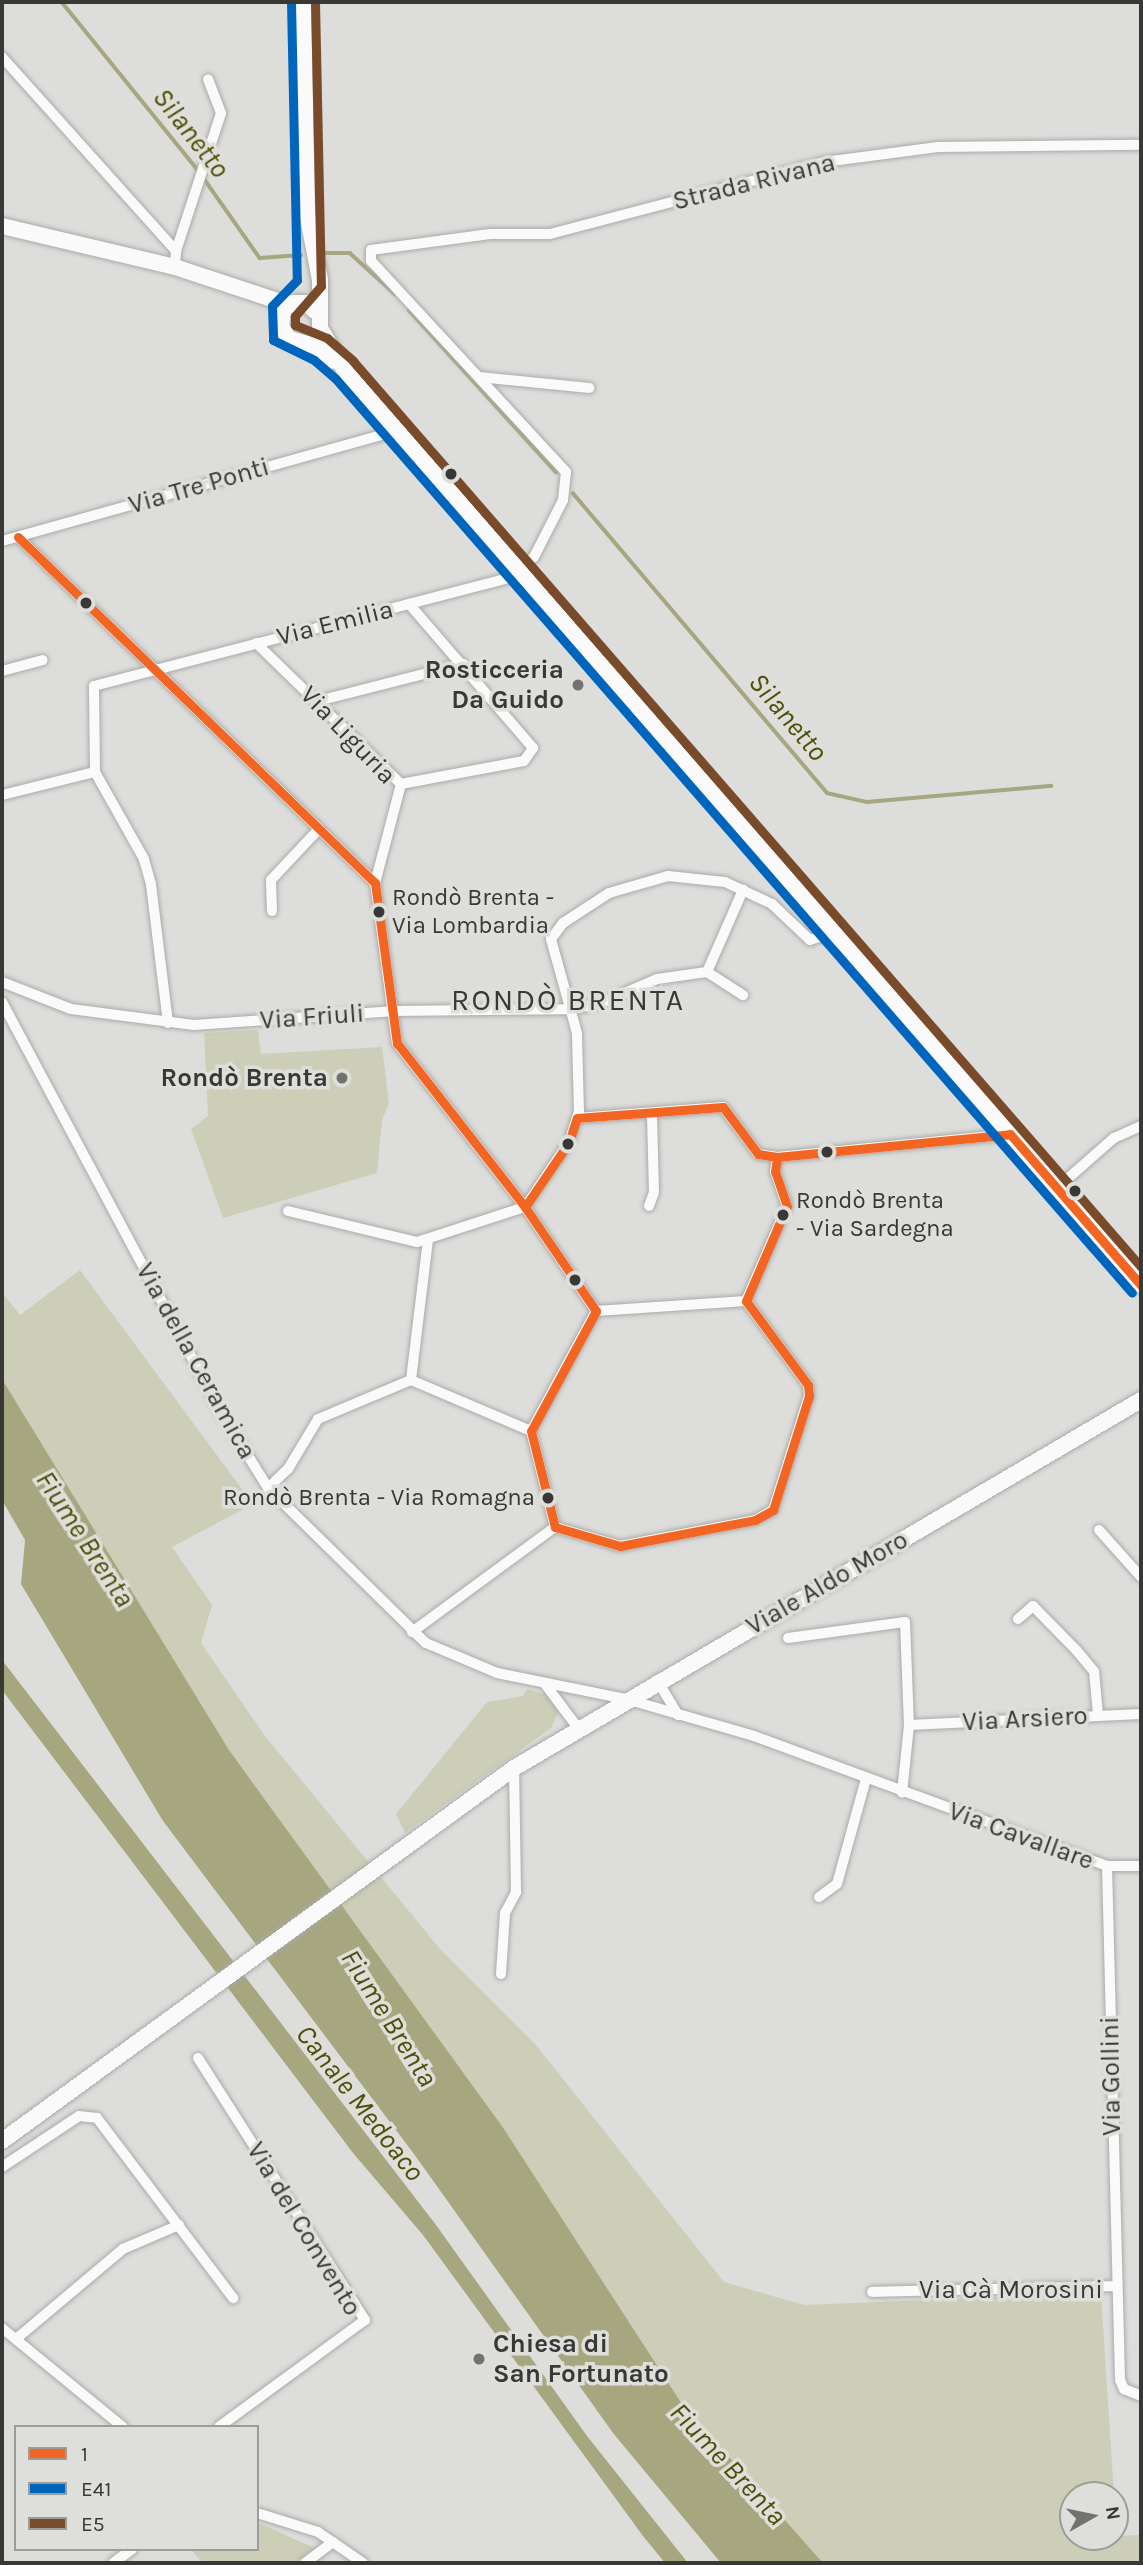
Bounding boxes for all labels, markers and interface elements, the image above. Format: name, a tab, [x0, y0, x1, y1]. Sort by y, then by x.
water label: Silanetto	[146, 81, 236, 185]
street label: Strada Rivana	[670, 147, 838, 217]
street label: Via Tre Ponti	[125, 451, 273, 521]
unlabelled marker	[444, 467, 458, 481]
street label: Via Emilia	[274, 593, 396, 653]
unlabelled marker	[79, 596, 93, 610]
place label: Rosticceria Da Guido	[425, 654, 564, 716]
water label: Silanetto	[741, 666, 835, 768]
marker: Rosticceria Da Guido	[570, 677, 586, 693]
street label: Via Liguria	[293, 679, 403, 791]
place label: Rondò Brenta - Via Lombardia	[392, 884, 554, 940]
marker: Rondò Brenta - Via Lombardia	[372, 905, 386, 919]
district label: RONDÒ BRENTA	[453, 982, 683, 1018]
street label: Via Friuli	[259, 998, 365, 1036]
place label: Rondò Brenta	[161, 1062, 328, 1094]
marker: Rondò Brenta	[334, 1070, 350, 1086]
unlabelled marker	[561, 1137, 575, 1151]
unlabelled marker	[820, 1145, 834, 1159]
unlabelled marker	[1068, 1184, 1082, 1198]
place label: Rondò Brenta - Via Sardegna	[796, 1187, 954, 1243]
marker: Rondò Brenta - Via Sardegna	[776, 1208, 790, 1222]
street label: Via della Ceramica	[129, 1257, 263, 1465]
unlabelled marker	[568, 1273, 582, 1287]
water label: Fiume Brenta	[29, 1465, 141, 1613]
place label: Rondò Brenta - Via Romagna	[223, 1484, 535, 1512]
marker: Rondò Brenta - Via Romagna	[541, 1491, 555, 1505]
street label: Viale Aldo Moro	[741, 1524, 913, 1642]
street label: Via Arsiero	[961, 1700, 1089, 1738]
street label: Via Cavallare	[944, 1795, 1098, 1877]
water label: Fiume Brenta	[334, 1943, 444, 2093]
street label: Via Gollini	[1094, 2016, 1128, 2136]
water label: Canale Medoaco	[289, 2018, 431, 2188]
street label: Via del Convento	[240, 2137, 368, 2321]
street label: Via Cà Morosini	[919, 2274, 1103, 2306]
place label: Chiesa di San Fortunato	[493, 2328, 669, 2390]
marker: Chiesa di San Fortunato	[471, 2351, 487, 2367]
water label: Fiume Brenta	[663, 2396, 793, 2532]
legend	[14, 2425, 259, 2551]
text: 1	[81, 2442, 88, 2466]
text: E41	[81, 2477, 111, 2501]
north arrow	[1059, 2481, 1129, 2551]
text: N	[1101, 2505, 1125, 2521]
text: E5	[81, 2512, 105, 2536]

